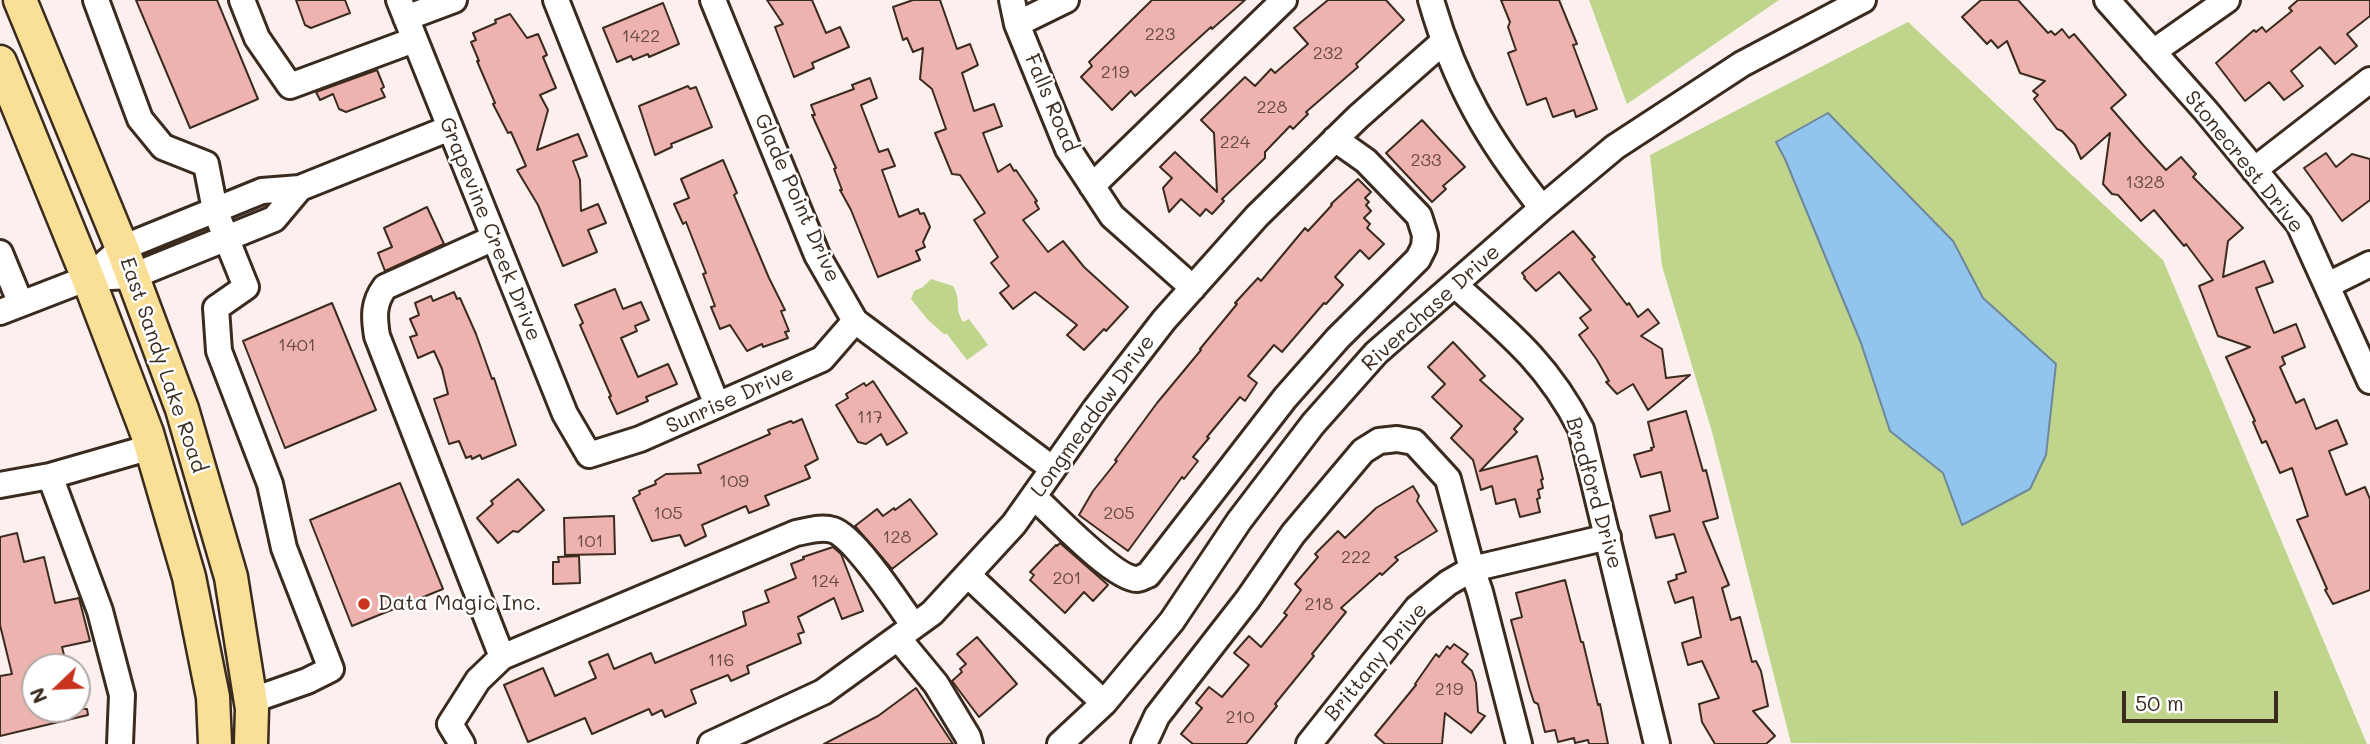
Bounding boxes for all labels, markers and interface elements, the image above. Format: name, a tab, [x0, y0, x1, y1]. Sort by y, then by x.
house number: 223	[1145, 23, 1175, 45]
house number: 1422	[622, 25, 660, 47]
house number: 232	[1313, 42, 1343, 64]
street label: Falls Road	[1019, 50, 1083, 156]
house number: 219	[1101, 61, 1129, 83]
street label: Stonecrest Drive	[2179, 86, 2309, 238]
house number: 228	[1257, 96, 1287, 118]
street label: Glade Point Drive	[749, 110, 845, 286]
street label: Grapevine Creek Drive	[434, 114, 546, 344]
house number: 224	[1220, 131, 1250, 153]
house number: 233	[1410, 149, 1442, 171]
house number: 1328	[2125, 171, 2165, 193]
street label: Riverchase Drive	[1357, 239, 1505, 377]
street label: East Sandy Lake Road	[114, 254, 212, 476]
street label: Longmeadow Drive	[1026, 330, 1160, 502]
house number: 1401	[278, 334, 316, 356]
street label: Sunrise Drive	[662, 361, 798, 439]
house number: 117	[857, 406, 883, 428]
street label: Bradford Drive	[1560, 414, 1628, 572]
house number: 109	[719, 470, 749, 492]
house number: 105	[653, 502, 683, 524]
house number: 205	[1103, 502, 1135, 524]
house number: 128	[883, 526, 911, 548]
house number: 101	[576, 530, 604, 552]
house number: 222	[1341, 546, 1371, 568]
house number: 201	[1052, 567, 1082, 589]
house number: 124	[811, 570, 839, 592]
place label: Data Magic Inc.	[378, 591, 541, 617]
house number: 218	[1305, 593, 1333, 615]
marker: Data Magic Inc.	[356, 596, 372, 612]
street label: Brittany Drive	[1319, 598, 1433, 726]
house number: 116	[708, 649, 734, 671]
north arrow	[21, 653, 91, 723]
house number: 219	[1435, 678, 1463, 700]
scale bar	[2125, 678, 2281, 722]
text: N	[24, 684, 52, 707]
text: 50 m	[2135, 689, 2184, 716]
house number: 210	[1225, 706, 1255, 728]

